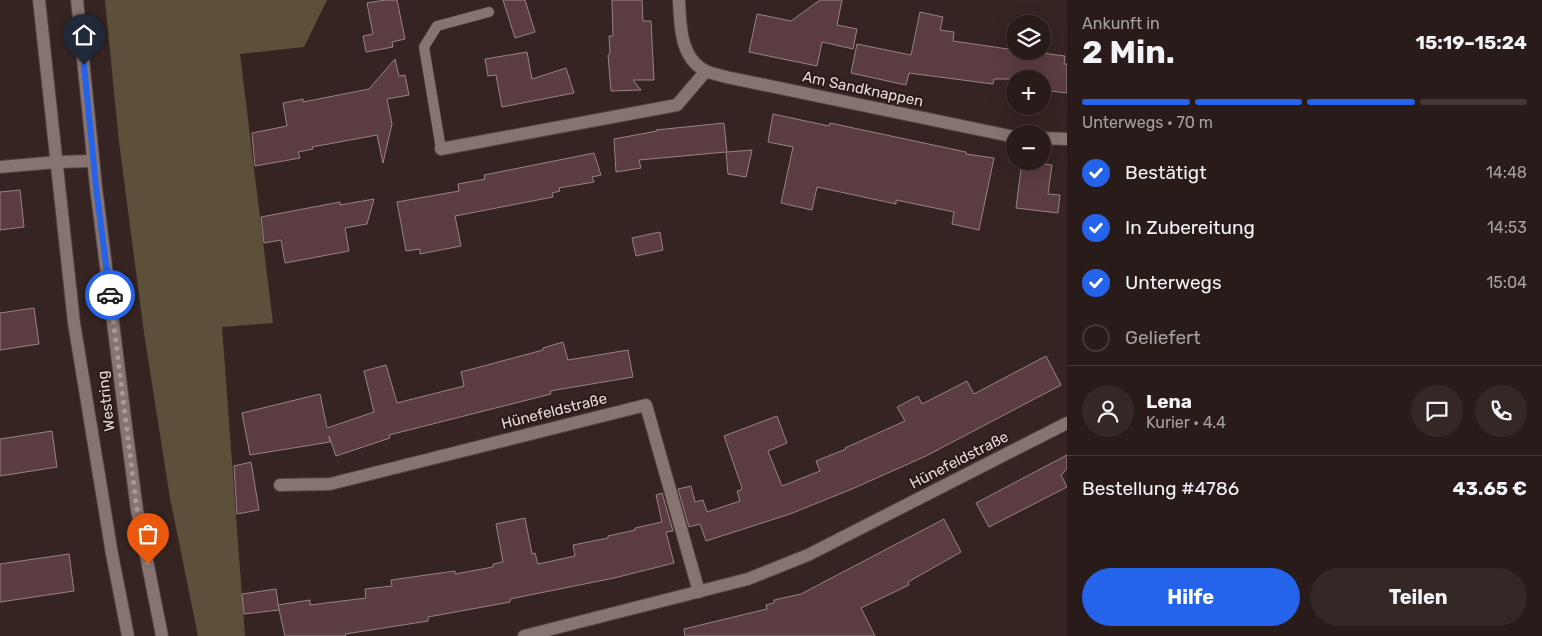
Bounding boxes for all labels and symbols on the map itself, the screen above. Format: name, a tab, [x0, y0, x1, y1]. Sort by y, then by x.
pin	[63, 14, 105, 65]
street label: Am Sandknappen	[801, 67, 925, 111]
courier	[85, 270, 135, 320]
street label: Westring	[93, 370, 119, 432]
street label: Hünefeldstraße	[499, 389, 609, 433]
street label: Hünefeldstraße	[907, 427, 1011, 493]
pin	[127, 513, 169, 564]

